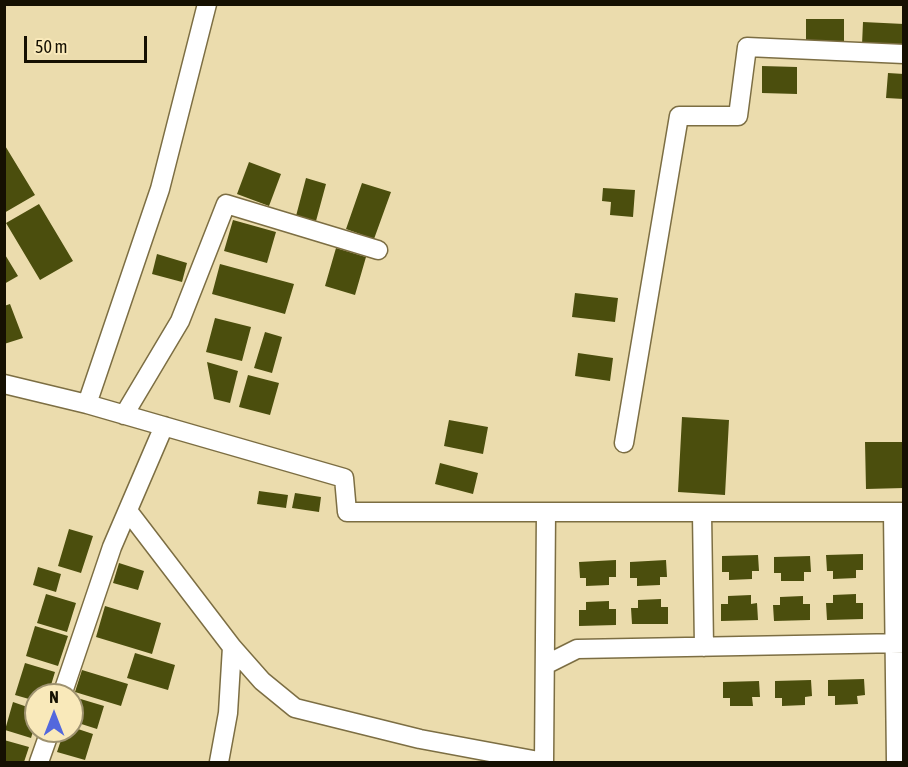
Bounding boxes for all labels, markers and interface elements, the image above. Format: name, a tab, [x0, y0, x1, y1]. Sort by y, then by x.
scale bar	[27, 24, 150, 62]
text: 50 m	[35, 36, 67, 57]
north arrow	[24, 683, 84, 743]
text: N	[49, 688, 59, 706]

